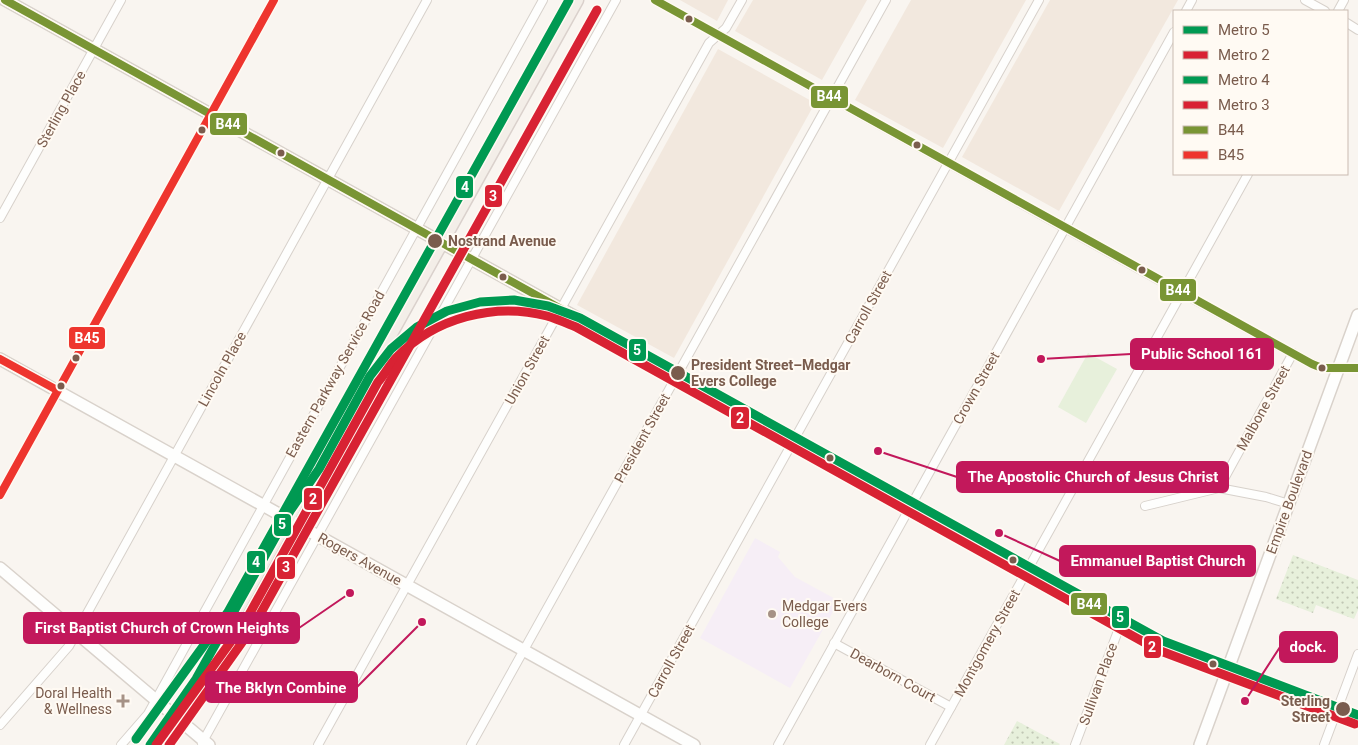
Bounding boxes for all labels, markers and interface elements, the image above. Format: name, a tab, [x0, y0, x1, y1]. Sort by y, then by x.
legend	[1173, 10, 1348, 175]
unlabelled marker	[684, 14, 694, 24]
text: Metro 5	[1218, 21, 1270, 39]
text: Metro 2	[1218, 46, 1270, 64]
street label: Sterling Place	[33, 68, 89, 150]
text: Metro 4	[1218, 71, 1270, 89]
line badge: B44	[810, 85, 849, 109]
text: B44	[817, 88, 842, 104]
text: Metro 3	[1218, 96, 1270, 114]
line badge: B44	[209, 112, 248, 136]
text: B44	[216, 116, 241, 132]
text: B44	[1218, 121, 1245, 139]
unlabelled marker	[197, 125, 207, 135]
unlabelled marker	[912, 140, 922, 150]
text: B45	[1218, 146, 1244, 164]
unlabelled marker	[276, 148, 286, 158]
line badge: 4	[455, 175, 474, 199]
text: 4	[461, 179, 469, 195]
line badge: 3	[484, 184, 503, 208]
text: 3	[489, 188, 497, 204]
marker: Nostrand Avenue	[426, 232, 444, 250]
place label: Nostrand Avenue	[448, 233, 557, 249]
unlabelled marker	[1137, 265, 1147, 275]
street label: Carroll Street	[841, 267, 895, 346]
unlabelled marker	[498, 272, 508, 282]
line badge: B44	[1159, 278, 1197, 302]
text: B44	[1166, 282, 1191, 298]
street label: Eastern Parkway Service Road	[282, 288, 388, 460]
line badge: B45	[68, 326, 106, 350]
street label: Lincoln Place	[195, 329, 249, 409]
text: B45	[75, 330, 100, 346]
street label: Union Street	[501, 332, 553, 407]
line badge: 5	[628, 338, 647, 362]
callout: Public School 161	[1131, 339, 1273, 369]
text: 5	[633, 342, 641, 358]
text: Public School 161	[1141, 345, 1263, 363]
street label: Crown Street	[950, 349, 1003, 427]
unlabelled marker	[71, 353, 81, 363]
place label: President Street–Medgar Evers College	[691, 357, 850, 389]
street label: Malbone Street	[1233, 362, 1293, 453]
unlabelled marker	[1317, 363, 1327, 373]
marker: President Street–Medgar Evers College	[669, 364, 687, 382]
unlabelled marker	[56, 381, 66, 391]
street label: President Street	[611, 390, 673, 485]
line badge: 2	[730, 406, 750, 430]
text: 2	[736, 410, 744, 426]
street label: Empire Boulevard	[1263, 448, 1315, 556]
unlabelled marker	[825, 453, 835, 463]
callout: The Apostolic Church of Jesus Christ	[957, 462, 1228, 492]
text: The Apostolic Church of Jesus Christ	[968, 468, 1218, 486]
line badge: 2	[303, 487, 323, 511]
text: 2	[309, 491, 317, 507]
line badge: 5	[273, 513, 292, 537]
text: 5	[278, 516, 286, 532]
street label: Rogers Avenue	[315, 529, 405, 589]
callout: Emmanuel Baptist Church	[1060, 546, 1255, 576]
line badge: 4	[246, 550, 266, 574]
text: Emmanuel Baptist Church	[1071, 552, 1245, 570]
text: 4	[252, 554, 260, 570]
unlabelled marker	[1008, 555, 1018, 565]
line badge: 3	[276, 556, 296, 580]
text: 3	[282, 559, 290, 575]
street label: Montgomery Street	[951, 586, 1023, 699]
line badge: B44	[1070, 592, 1108, 616]
text: B44	[1077, 596, 1102, 612]
place label: Medgar Evers College	[782, 598, 867, 630]
line badge: 5	[1111, 605, 1130, 629]
marker: Medgar Evers College	[766, 608, 778, 620]
text: 5	[1116, 609, 1124, 625]
callout: First Baptist Church of Crown Heights	[24, 613, 299, 643]
text: First Baptist Church of Crown Heights	[35, 619, 289, 637]
street label: Carroll Street	[644, 621, 698, 700]
callout: dock.	[1280, 632, 1337, 662]
line badge: 2	[1143, 635, 1162, 659]
text: dock.	[1289, 638, 1327, 656]
text: 2	[1148, 639, 1156, 655]
street label: Sullivan Place	[1076, 641, 1120, 727]
street label: Dearborn Court	[847, 645, 939, 705]
unlabelled marker	[1208, 659, 1218, 669]
callout: The Bklyn Combine	[206, 672, 357, 702]
text: The Bklyn Combine	[216, 679, 346, 697]
place label: Doral Health & Wellness	[35, 685, 112, 717]
place label: Sterling Street	[1281, 693, 1330, 725]
marker: Doral Health & Wellness	[116, 694, 130, 708]
marker: Sterling Street	[1334, 700, 1352, 718]

